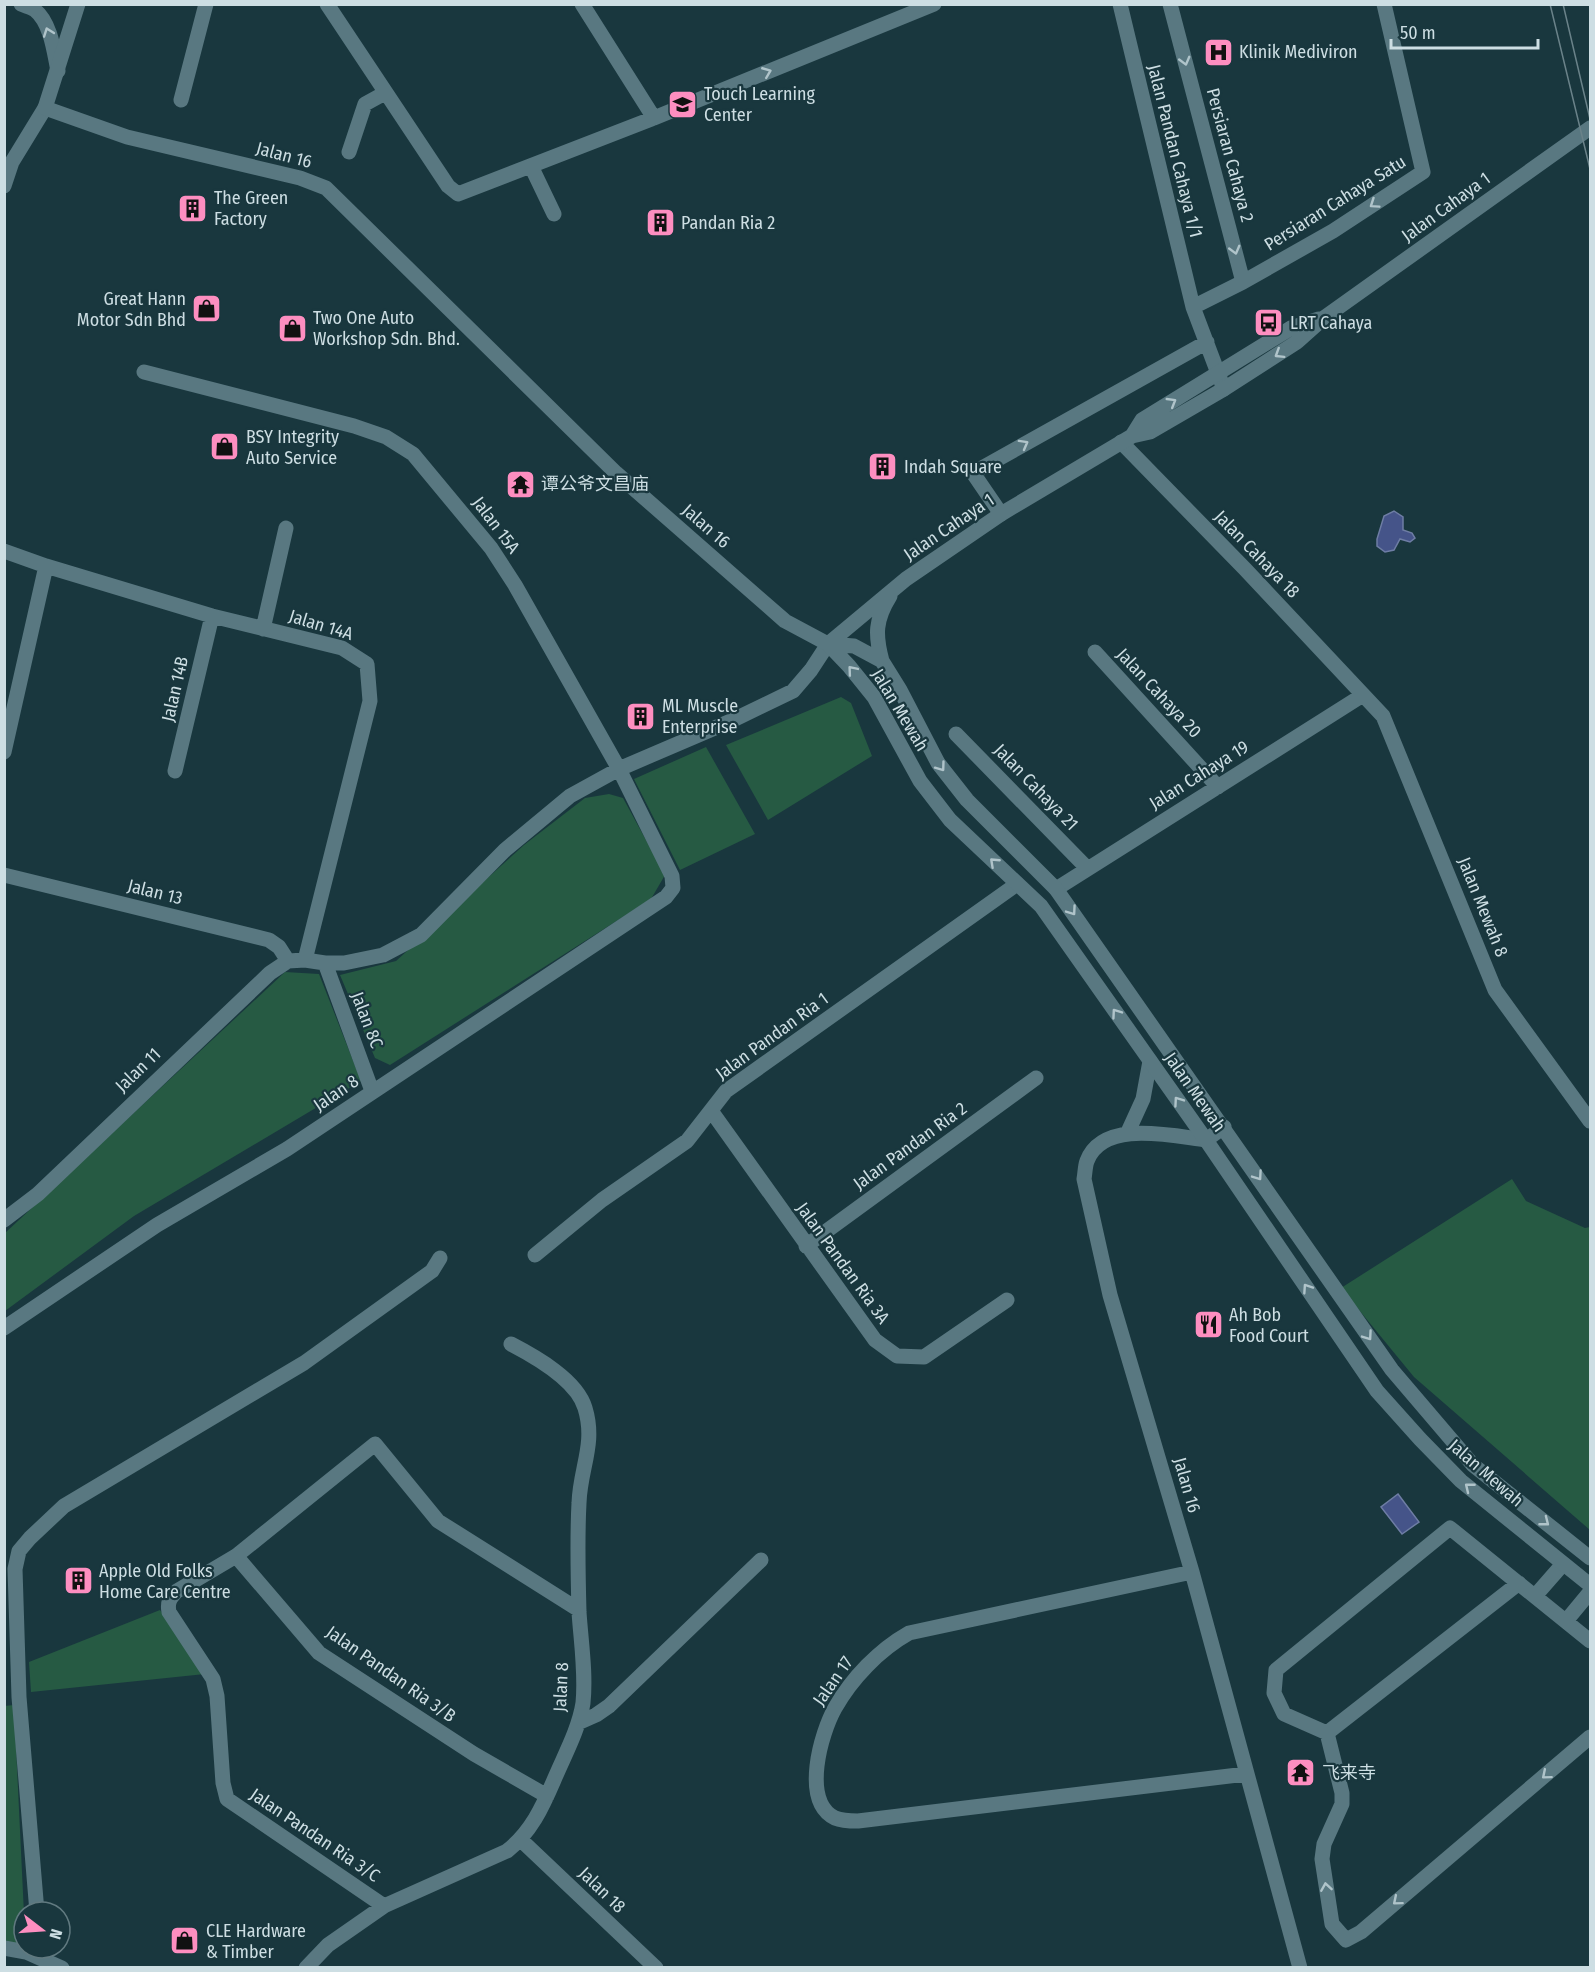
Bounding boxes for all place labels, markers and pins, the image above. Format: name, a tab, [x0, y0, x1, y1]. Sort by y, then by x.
hospital icon: Klinik Mediviron	[1202, 36, 1234, 68]
place label: Klinik Mediviron	[1239, 41, 1358, 63]
place label: Touch Learning Center	[704, 83, 816, 126]
school or university icon: Touch Learning Center	[667, 88, 699, 120]
place label: The Green Factory	[214, 187, 288, 230]
building icon: The Green Factory	[177, 192, 209, 224]
building icon: Pandan Ria 2	[644, 207, 676, 239]
place label: Pandan Ria 2	[681, 212, 775, 234]
place label: Great Hann Motor Sdn Bhd	[77, 288, 186, 331]
shop icon: Great Hann Motor Sdn Bhd	[191, 293, 223, 325]
place label: Two One Auto Workshop Sdn. Bhd.	[313, 307, 460, 350]
bus stop icon: LRT Cahaya	[1253, 307, 1285, 339]
shop icon: Two One Auto Workshop Sdn. Bhd.	[276, 312, 308, 344]
place label: LRT Cahaya	[1290, 312, 1373, 334]
place label: BSY Integrity Auto Service	[246, 426, 339, 469]
shop icon: BSY Integrity Auto Service	[209, 431, 241, 463]
building icon: Indah Square	[867, 451, 899, 483]
place label: Indah Square	[904, 456, 1002, 478]
temple icon: 谭公爷文昌庙	[504, 468, 536, 500]
place label: 谭公爷文昌庙	[541, 473, 649, 495]
place label: ML Muscle Enterprise	[662, 695, 738, 738]
building icon: ML Muscle Enterprise	[625, 700, 657, 732]
place label: Ah Bob Food Court	[1229, 1304, 1309, 1347]
restaurant icon: Ah Bob Food Court	[1192, 1309, 1224, 1341]
place label: Apple Old Folks Home Care Centre	[99, 1560, 231, 1603]
building icon: Apple Old Folks Home Care Centre	[62, 1565, 94, 1597]
temple icon: 飞来寺	[1285, 1757, 1317, 1789]
place label: 飞来寺	[1322, 1762, 1376, 1784]
place label: CLE Hardware & Timber	[206, 1920, 306, 1963]
shop icon: CLE Hardware & Timber	[169, 1925, 201, 1957]

